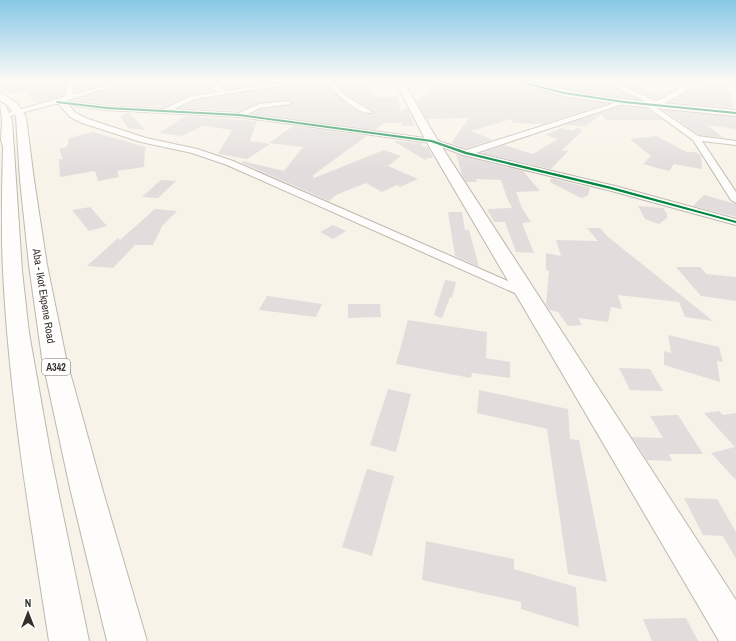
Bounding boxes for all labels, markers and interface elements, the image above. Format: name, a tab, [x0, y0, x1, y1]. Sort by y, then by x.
street label: Aba - Ikot Ekpene Road	[29, 247, 58, 344]
road number: A342	[42, 359, 70, 375]
north arrow	[8, 593, 48, 633]
text: N	[25, 596, 31, 610]

